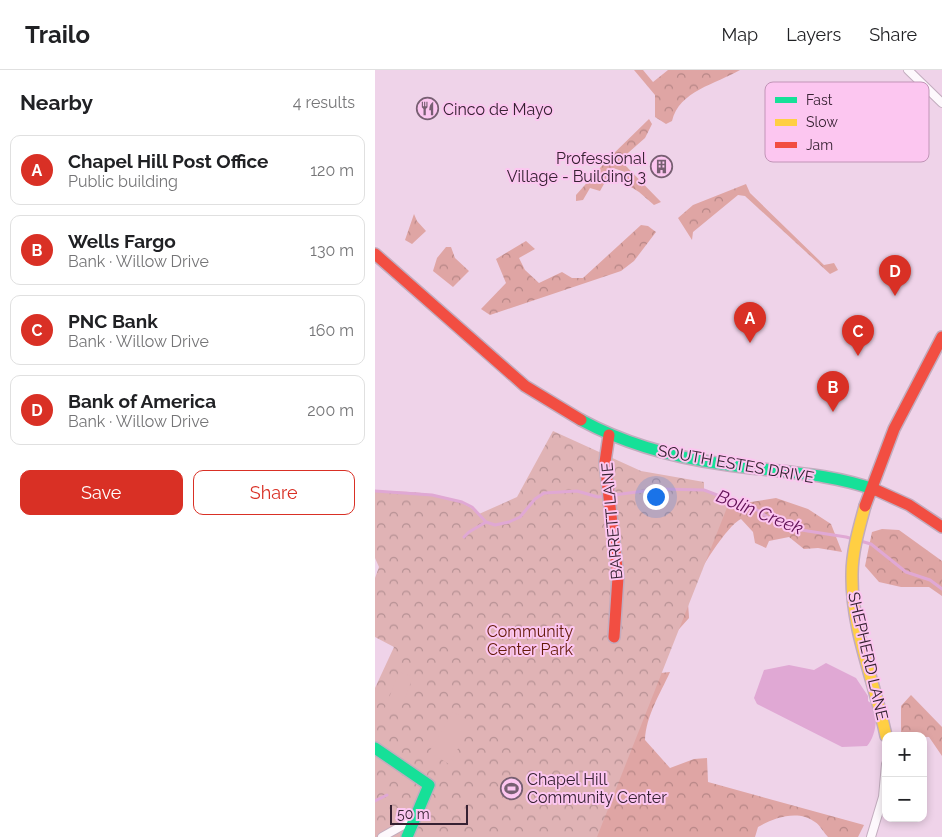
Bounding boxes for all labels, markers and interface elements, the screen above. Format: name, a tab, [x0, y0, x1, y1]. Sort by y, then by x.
text: Trailo	[25, 20, 90, 49]
text: Map	[722, 24, 758, 45]
text: Layers	[786, 24, 841, 45]
text: Share	[869, 24, 917, 45]
legend	[765, 82, 929, 162]
text: Nearby	[20, 90, 93, 115]
text: Fast	[806, 92, 833, 108]
text: 4 results	[293, 93, 355, 112]
restaurant icon: Cinco de Mayo	[415, 97, 439, 121]
place label: Cinco de Mayo	[443, 100, 553, 119]
text: Slow	[806, 114, 838, 130]
text: Jam	[806, 137, 833, 153]
place label: Professional Village - Building 3	[507, 149, 647, 186]
text: Chapel Hill Post Office	[68, 150, 269, 172]
building icon: Professional Village - Building 3	[650, 155, 674, 179]
text: A	[32, 161, 42, 180]
text: 120 m	[310, 161, 354, 180]
text: Public building	[68, 172, 178, 191]
text: Wells Fargo	[68, 230, 176, 252]
text: B	[32, 241, 42, 260]
text: 130 m	[310, 241, 354, 260]
text: Bank · Willow Drive	[68, 252, 209, 271]
pin: D	[879, 255, 911, 296]
pin: A	[734, 302, 766, 343]
text: PNC Bank	[68, 310, 158, 332]
pin: C	[842, 315, 874, 356]
text: C	[32, 321, 42, 340]
text: 160 m	[309, 321, 354, 340]
text: Bank · Willow Drive	[68, 332, 209, 351]
pin: B	[817, 371, 849, 412]
text: Bank of America	[68, 390, 216, 412]
text: D	[31, 401, 43, 420]
text: 200 m	[307, 401, 354, 420]
text: Bank · Willow Drive	[68, 412, 209, 431]
street label: SOUTH ESTES DRIVE	[656, 441, 816, 487]
street label: BARRETT LANE	[597, 462, 627, 580]
button: Save	[20, 470, 183, 515]
button: Share	[193, 470, 355, 515]
your location	[643, 484, 669, 510]
water label: Bolin Creek	[714, 485, 807, 539]
street label: SHEPHERD LANE	[844, 590, 892, 722]
park label: Community Center Park	[487, 622, 574, 659]
map controls	[882, 732, 927, 822]
button: +	[882, 732, 927, 777]
place label: Chapel Hill Community Center	[527, 770, 667, 807]
sports icon: Chapel Hill Community Center	[499, 776, 523, 800]
button: −	[882, 777, 927, 822]
scale bar	[390, 802, 467, 825]
text: 50 m	[397, 806, 430, 822]

